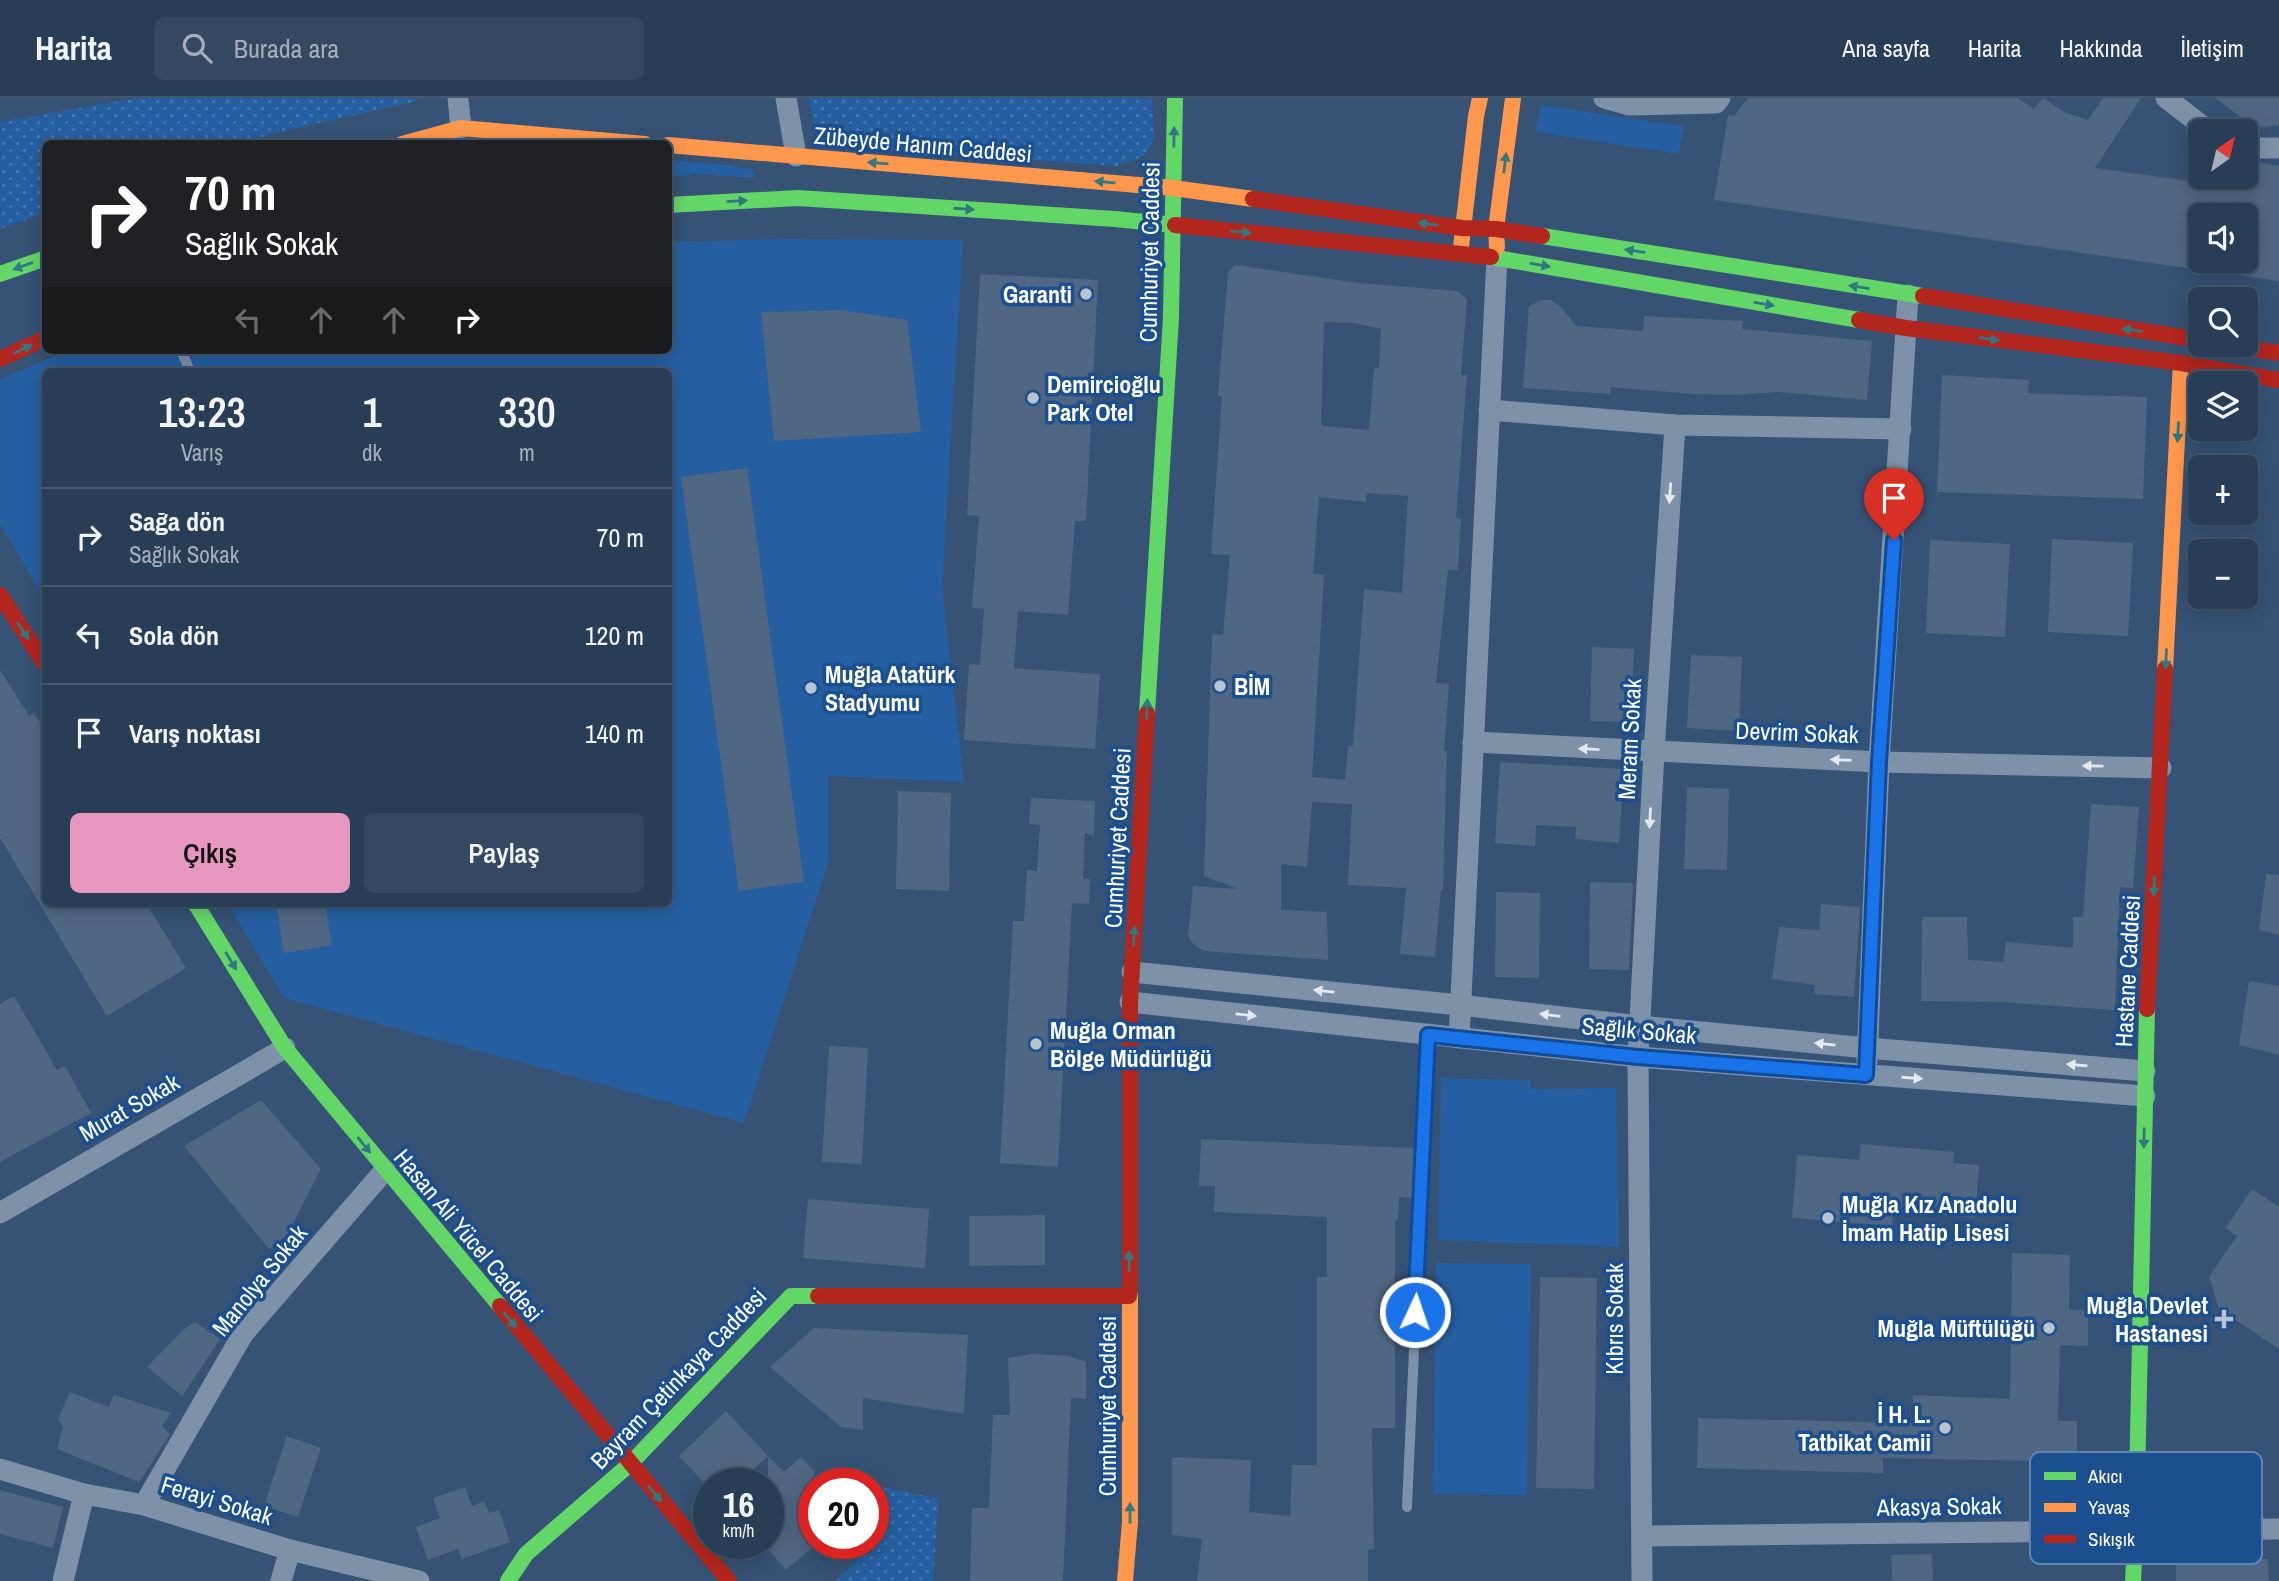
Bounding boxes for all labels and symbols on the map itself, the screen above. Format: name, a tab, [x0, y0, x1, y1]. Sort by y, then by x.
street label: Zübeyde Hanım Caddesi	[813, 119, 1033, 169]
north arrow	[2188, 119, 2258, 189]
one-way arrow	[1168, 126, 1180, 148]
one-way arrow	[1499, 152, 1510, 174]
one-way arrow	[867, 157, 889, 168]
street label: Cumhuriyet Caddesi	[1131, 161, 1167, 343]
one-way arrow	[1094, 176, 1116, 187]
one-way arrow	[726, 196, 748, 207]
one-way arrow	[953, 204, 975, 215]
one-way arrow	[1417, 218, 1439, 229]
one-way arrow	[1230, 226, 1252, 237]
one-way arrow	[1623, 245, 1645, 256]
one-way arrow	[1529, 260, 1551, 271]
one-way arrow	[12, 261, 33, 272]
place label: Garanti	[1003, 278, 1072, 310]
one-way arrow	[1848, 281, 1870, 292]
marker: Garanti	[1078, 286, 1094, 302]
one-way arrow	[1753, 299, 1775, 310]
one-way arrow	[2121, 324, 2143, 335]
one-way arrow	[1978, 333, 2000, 344]
one-way arrow	[13, 343, 33, 354]
place label: Demircioğlu Park Otel	[1047, 368, 1161, 428]
marker: Demircioğlu Park Otel	[1025, 390, 1041, 406]
one-way arrow	[2172, 421, 2183, 443]
pin	[1864, 468, 1924, 540]
one-way arrow	[1665, 482, 1676, 504]
one-way arrow	[16, 621, 29, 640]
one-way arrow	[2161, 648, 2172, 670]
place label: Muğla Atatürk Stadyumu	[825, 658, 956, 718]
place label: BİM	[1234, 670, 1270, 702]
street label: Meram Sokak	[1610, 677, 1648, 800]
marker: BİM	[1212, 678, 1228, 694]
marker: Muğla Atatürk Stadyumu	[803, 680, 819, 696]
one-way arrow	[1142, 697, 1153, 719]
street label: Devrim Sokak	[1735, 714, 1859, 750]
one-way arrow	[1578, 743, 1600, 754]
street label: Cumhuriyet Caddesi	[1096, 747, 1138, 929]
one-way arrow	[1830, 755, 1852, 766]
one-way arrow	[2081, 761, 2103, 772]
one-way arrow	[1645, 807, 1656, 829]
one-way arrow	[2148, 875, 2159, 897]
street label: Hastane Caddesi	[2107, 894, 2147, 1048]
one-way arrow	[1128, 924, 1139, 946]
one-way arrow	[224, 951, 237, 971]
one-way arrow	[1313, 985, 1335, 996]
street label: Sağlık Sokak	[1580, 1009, 1698, 1051]
one-way arrow	[1236, 1010, 1258, 1021]
one-way arrow	[1539, 1010, 1561, 1021]
place label: Muğla Orman Bölge Müdürlüğü	[1050, 1014, 1212, 1074]
marker: Muğla Orman Bölge Müdürlüğü	[1028, 1036, 1044, 1052]
one-way arrow	[1814, 1038, 1836, 1049]
one-way arrow	[2065, 1059, 2087, 1070]
street label: Murat Sokak	[73, 1065, 185, 1148]
one-way arrow	[1901, 1073, 1923, 1084]
one-way arrow	[2138, 1127, 2150, 1149]
one-way arrow	[356, 1136, 371, 1153]
street label: Hasan Ali Yücel Caddesi	[387, 1142, 551, 1328]
place label: Muğla Kız Anadolu İmam Hatip Lisesi	[1842, 1188, 2017, 1248]
marker: Muğla Kız Anadolu İmam Hatip Lisesi	[1820, 1210, 1836, 1226]
street label: Manolya Sokak	[204, 1218, 314, 1342]
one-way arrow	[1123, 1250, 1135, 1272]
street label: Kıbrıs Sokak	[1598, 1263, 1630, 1375]
position arrow	[1378, 1275, 1452, 1349]
street label: Bayram Çetinkaya Caddesi	[583, 1280, 773, 1476]
place label: Muğla Devlet Hastanesi	[2087, 1289, 2208, 1349]
marker: Muğla Devlet Hastanesi	[2214, 1309, 2234, 1329]
one-way arrow	[502, 1310, 517, 1328]
place label: Muğla Müftülüğü	[1878, 1312, 2035, 1344]
street label: Cumhuriyet Caddesi	[1091, 1316, 1123, 1496]
marker: Muğla Müftülüğü	[2041, 1320, 2057, 1336]
place label: İ H. L. Tatbikat Camii	[1798, 1398, 1931, 1458]
marker: İ H. L. Tatbikat Camii	[1937, 1420, 1953, 1436]
legend	[2030, 1452, 2262, 1564]
text: Akıcı	[2087, 1463, 2123, 1489]
street label: Ferayi Sokak	[157, 1468, 277, 1532]
speed limit sign: 20	[798, 1468, 889, 1559]
one-way arrow	[647, 1486, 662, 1503]
street label: Akasya Sokak	[1875, 1489, 2002, 1523]
text: Yavaş	[2088, 1494, 2130, 1520]
one-way arrow	[1124, 1502, 1136, 1524]
text: Sıkışık	[2088, 1526, 2135, 1552]

